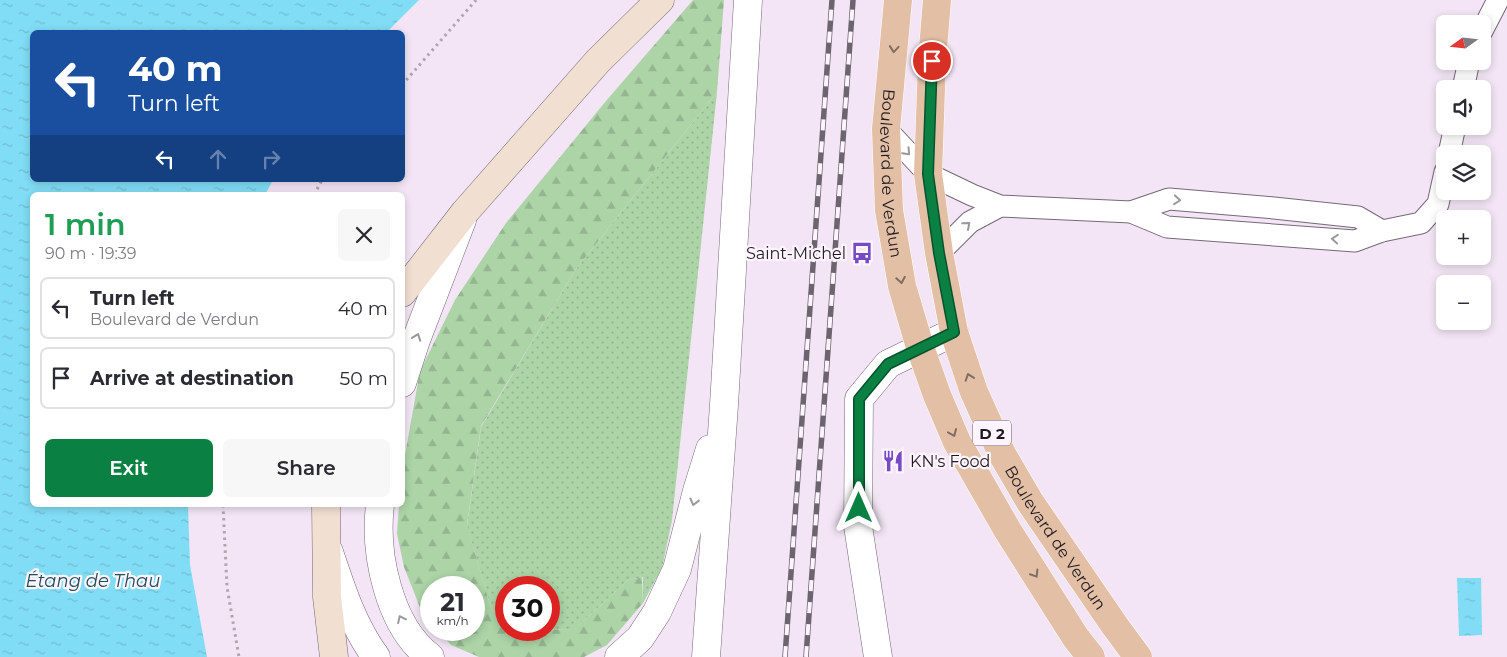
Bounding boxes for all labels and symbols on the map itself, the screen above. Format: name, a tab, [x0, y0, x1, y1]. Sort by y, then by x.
north arrow	[1436, 15, 1491, 70]
pin	[911, 40, 953, 82]
one-way arrow	[888, 45, 899, 53]
street label: Boulevard de Verdun	[876, 88, 906, 259]
one-way arrow	[901, 146, 910, 155]
one-way arrow	[1174, 194, 1182, 205]
one-way arrow	[961, 222, 970, 231]
one-way arrow	[1331, 234, 1339, 245]
bus stop icon: Saint-Michel	[849, 240, 875, 266]
place label: Saint-Michel	[746, 244, 846, 263]
one-way arrow	[895, 275, 906, 284]
one-way arrow	[411, 333, 421, 342]
one-way arrow	[965, 373, 975, 381]
road number: D 2	[973, 420, 1011, 446]
one-way arrow	[947, 428, 958, 437]
restaurant icon: KN's Food	[880, 448, 906, 474]
place label: KN's Food	[910, 452, 990, 471]
street label: Boulevard de Verdun	[1001, 462, 1110, 613]
position arrow	[832, 481, 884, 533]
one-way arrow	[689, 497, 700, 506]
one-way arrow	[1028, 568, 1038, 577]
water label: Étang de Thau	[26, 570, 160, 592]
speed limit sign: 30	[495, 576, 560, 641]
one-way arrow	[396, 615, 407, 624]

